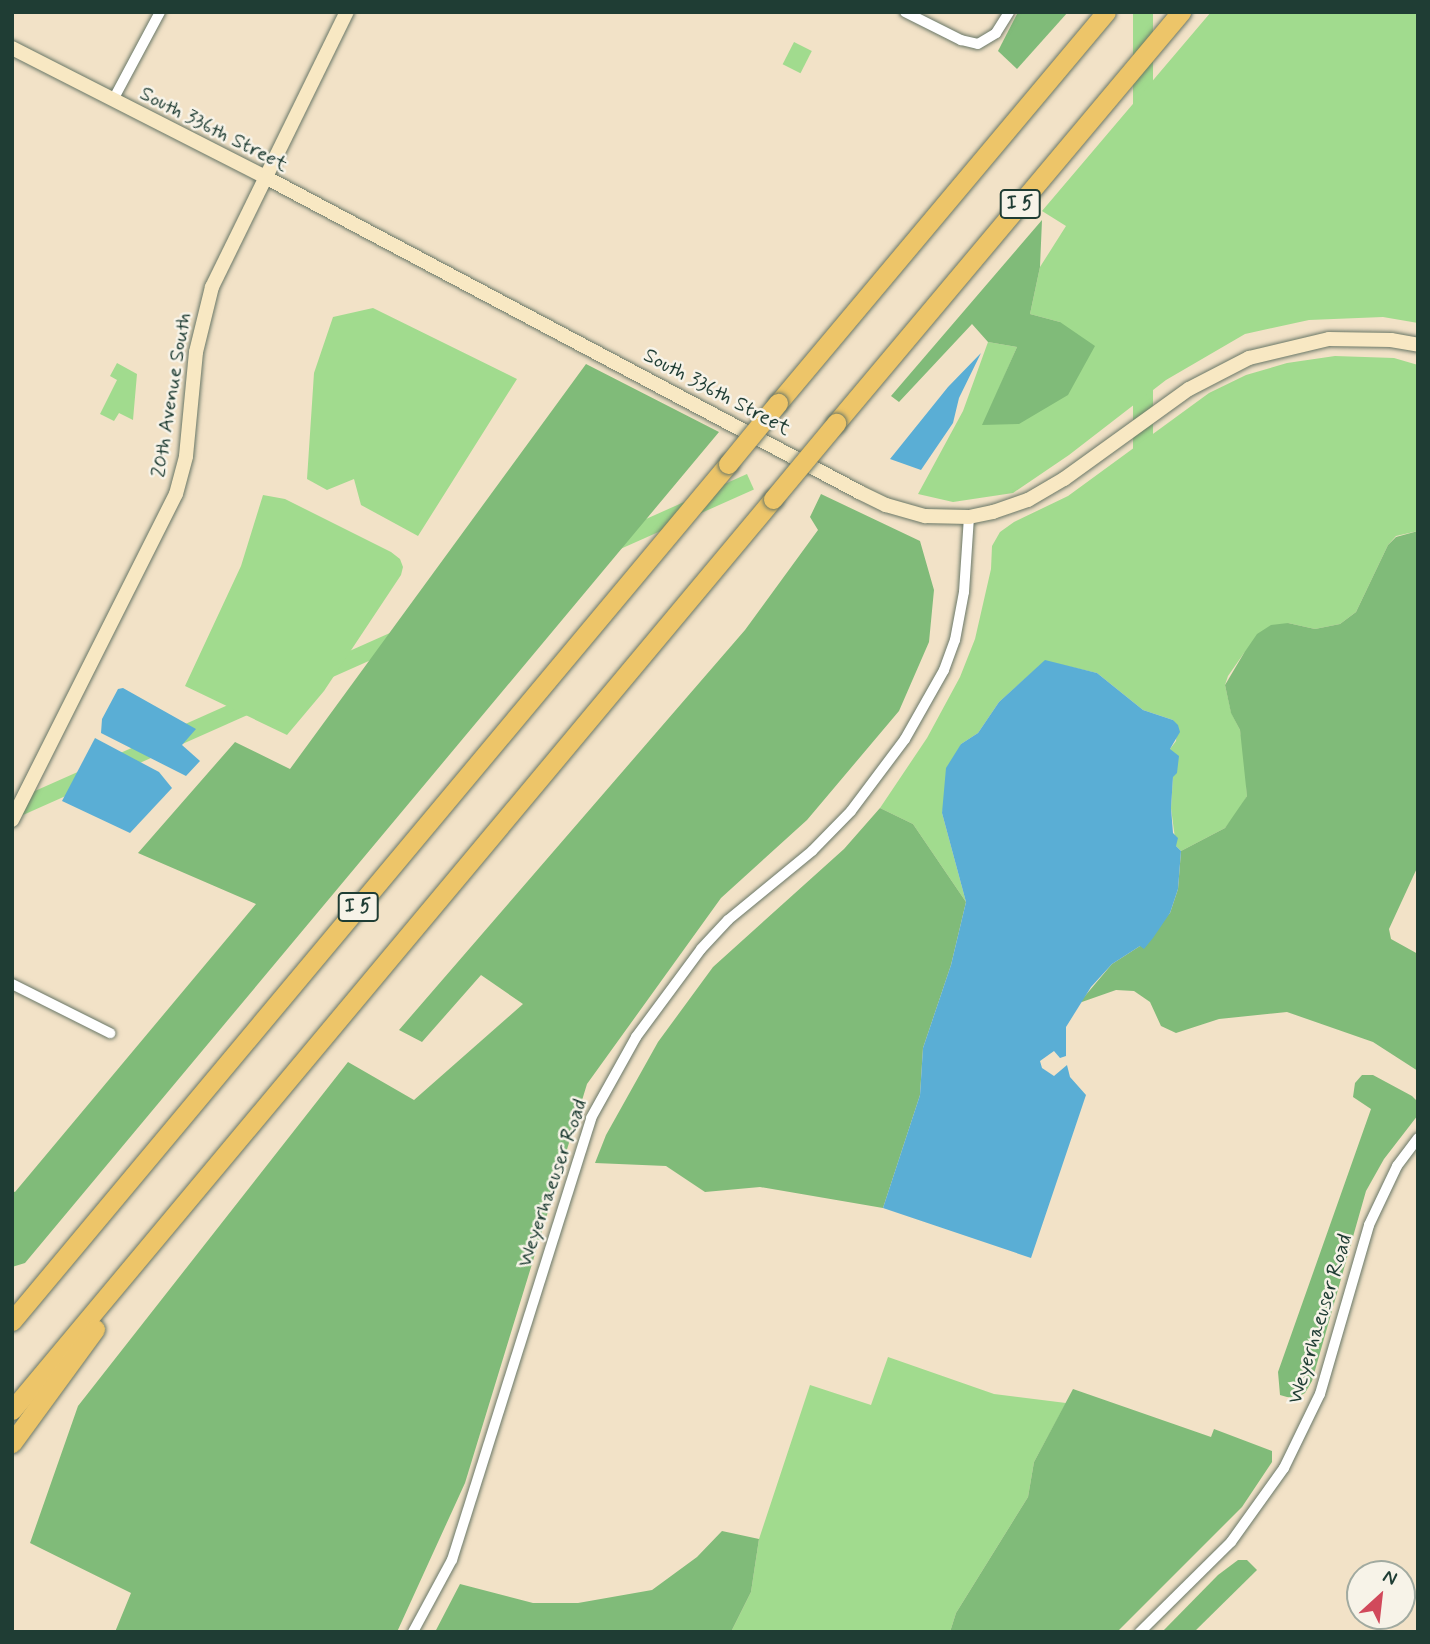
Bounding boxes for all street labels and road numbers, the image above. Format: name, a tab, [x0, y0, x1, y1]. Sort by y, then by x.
street label: South 336th Street	[136, 81, 292, 177]
road number: I 5	[999, 188, 1041, 220]
street label: 20th Avenue South	[146, 313, 196, 477]
street label: South 336th Street	[639, 343, 795, 441]
road number: I 5	[337, 892, 379, 923]
street label: Weyerhaeuser Road	[512, 1096, 592, 1270]
street label: Weyerhaeuser Road	[1282, 1232, 1358, 1406]

